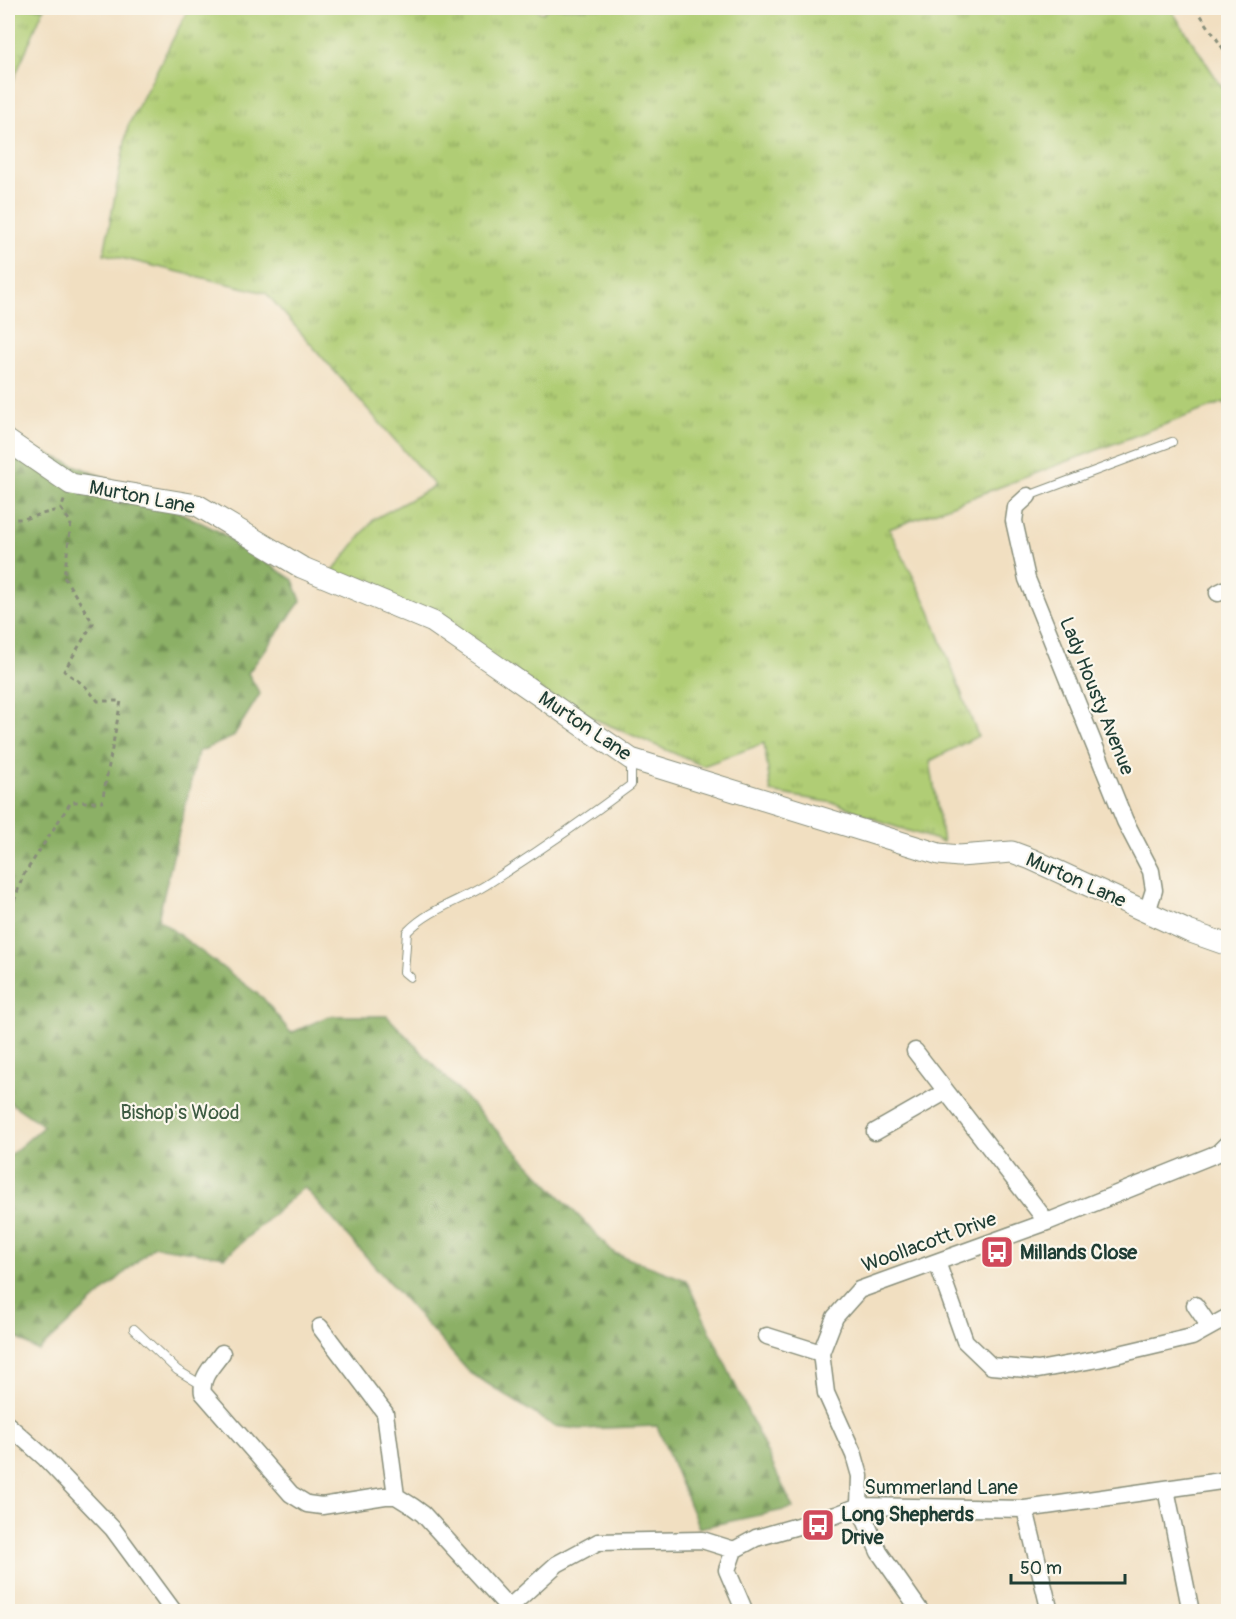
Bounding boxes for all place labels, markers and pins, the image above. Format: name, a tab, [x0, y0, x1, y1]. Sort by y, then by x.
bus stop icon: Millands Close	[979, 1234, 1015, 1270]
place label: Millands Close	[1020, 1240, 1138, 1265]
place label: Long Shepherds Drive	[841, 1502, 974, 1550]
bus stop icon: Long Shepherds Drive	[800, 1507, 836, 1543]

